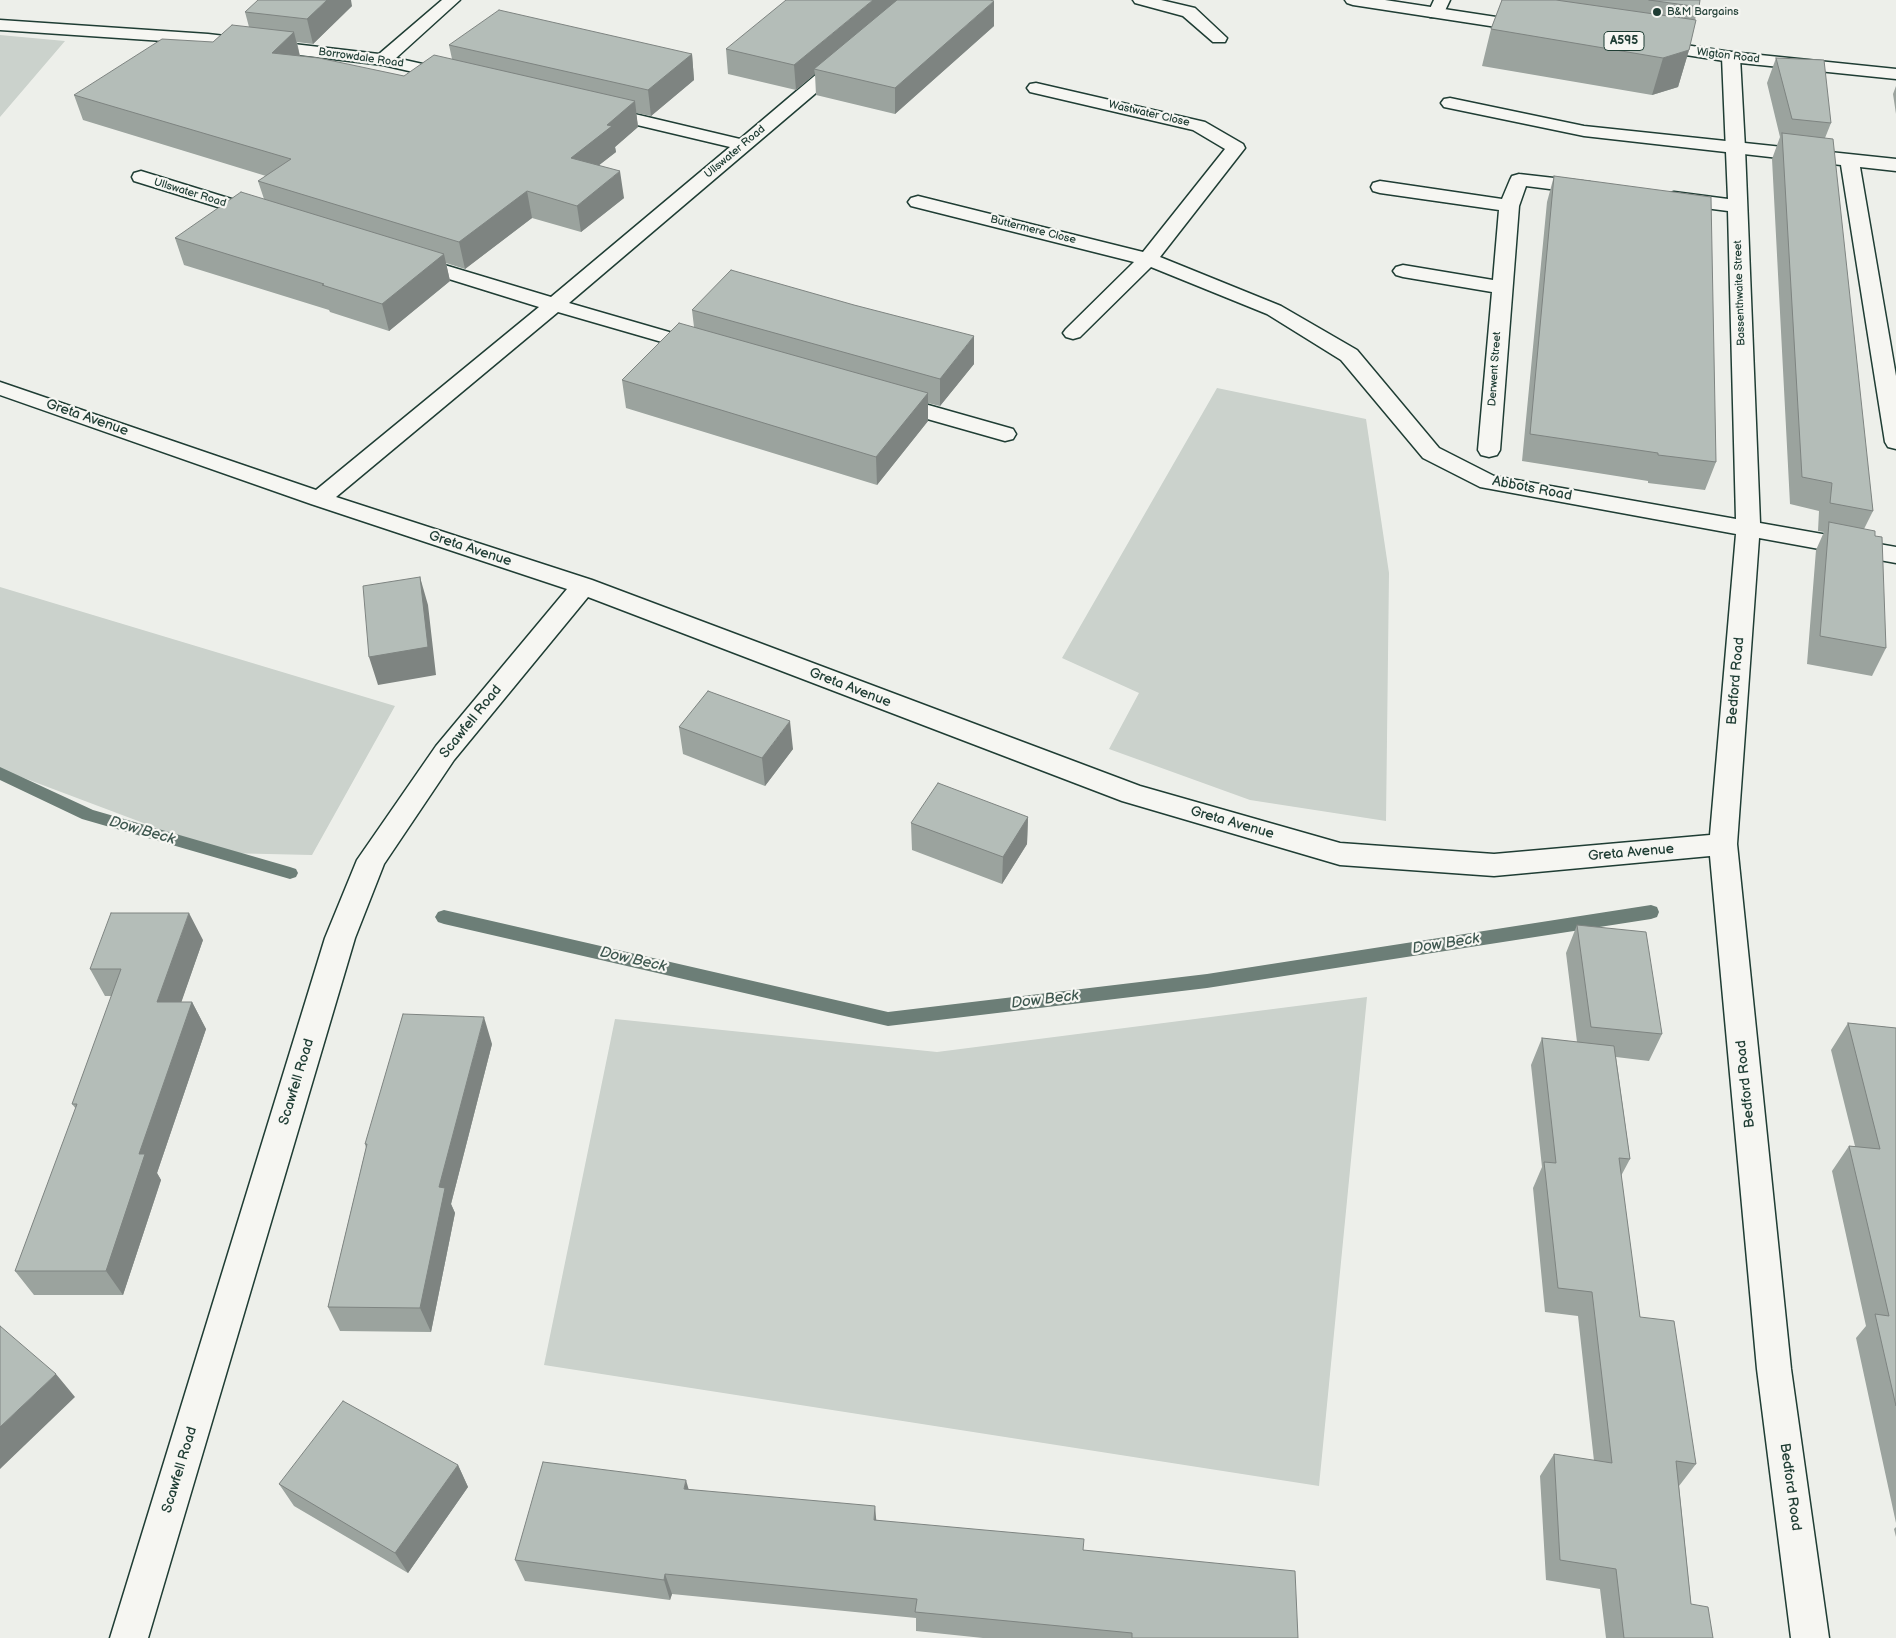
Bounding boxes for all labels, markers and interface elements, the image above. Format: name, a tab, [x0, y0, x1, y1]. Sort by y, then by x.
place label: B&M Bargains	[1667, 5, 1739, 19]
marker: B&M Bargains	[1651, 6, 1663, 18]
road number: A595	[1604, 31, 1644, 50]
street label: Borrowdale Road	[318, 45, 404, 71]
street label: Wigton Road	[1696, 46, 1760, 66]
street label: Wastwater Close	[1107, 98, 1191, 130]
street label: Ullswater Road	[702, 123, 768, 181]
street label: Ullswater Road	[152, 176, 228, 210]
street label: Buttermere Close	[989, 213, 1077, 247]
street label: Bassenthwaite Street	[1732, 240, 1748, 346]
street label: Derwent Street	[1486, 331, 1504, 407]
street label: Greta Avenue	[44, 396, 130, 440]
street label: Abbots Road	[1491, 473, 1573, 505]
street label: Greta Avenue	[426, 528, 514, 570]
street label: Bedford Road	[1724, 636, 1748, 726]
street label: Greta Avenue	[807, 665, 893, 711]
street label: Scawfell Road	[436, 682, 506, 762]
street label: Greta Avenue	[1188, 803, 1276, 843]
water label: Dow Beck	[107, 813, 177, 849]
street label: Greta Avenue	[1587, 841, 1675, 865]
water label: Dow Beck	[1411, 930, 1481, 958]
water label: Dow Beck	[598, 944, 668, 976]
water label: Dow Beck	[1010, 987, 1080, 1013]
street label: Scawfell Road	[276, 1037, 318, 1127]
street label: Bedford Road	[1733, 1039, 1759, 1129]
street label: Scawfell Road	[159, 1425, 201, 1515]
street label: Bedford Road	[1776, 1442, 1804, 1532]

